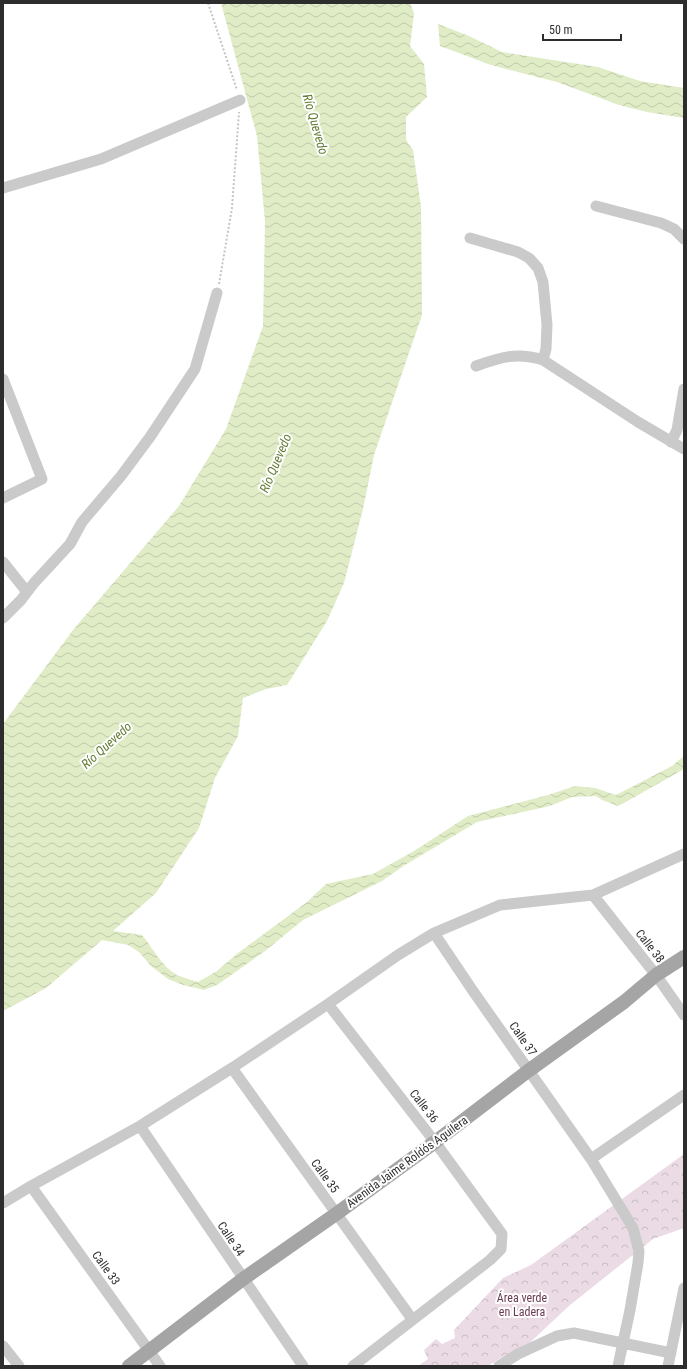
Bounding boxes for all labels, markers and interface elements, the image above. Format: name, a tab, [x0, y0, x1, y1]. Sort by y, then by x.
scale bar	[543, 16, 621, 42]
text: 50 m	[549, 23, 573, 37]
water label: Río Quevedo	[300, 92, 331, 156]
water label: Río Quevedo	[256, 432, 295, 495]
water label: Río Quevedo	[78, 719, 134, 772]
street label: Calle 38	[633, 927, 667, 965]
street label: Calle 37	[506, 1019, 540, 1059]
street label: Calle 36	[407, 1087, 441, 1125]
street label: Avenida Jaime Roldós Aguilera	[344, 1113, 471, 1211]
street label: Calle 35	[308, 1156, 342, 1196]
street label: Calle 34	[214, 1219, 248, 1259]
street label: Calle 33	[89, 1248, 123, 1288]
park label: Área verde en Ladera	[497, 1290, 548, 1319]

